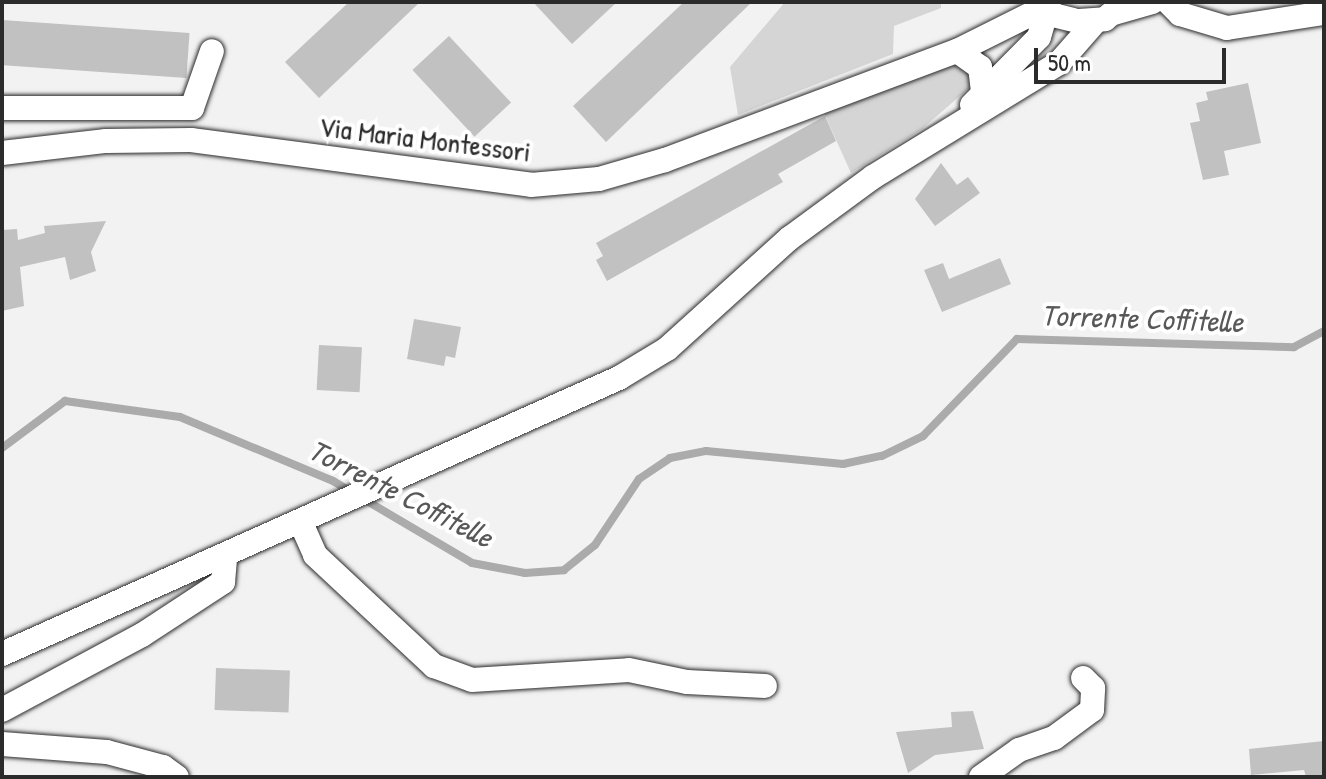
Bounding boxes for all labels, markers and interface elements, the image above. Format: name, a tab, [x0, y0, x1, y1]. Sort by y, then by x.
scale bar	[1038, 32, 1230, 82]
text: 50 m	[1048, 46, 1091, 78]
street label: Via Maria Montessori	[317, 109, 533, 169]
water label: Torrente Coffitelle	[1040, 296, 1244, 340]
water label: Torrente Coffitelle	[303, 431, 499, 555]

